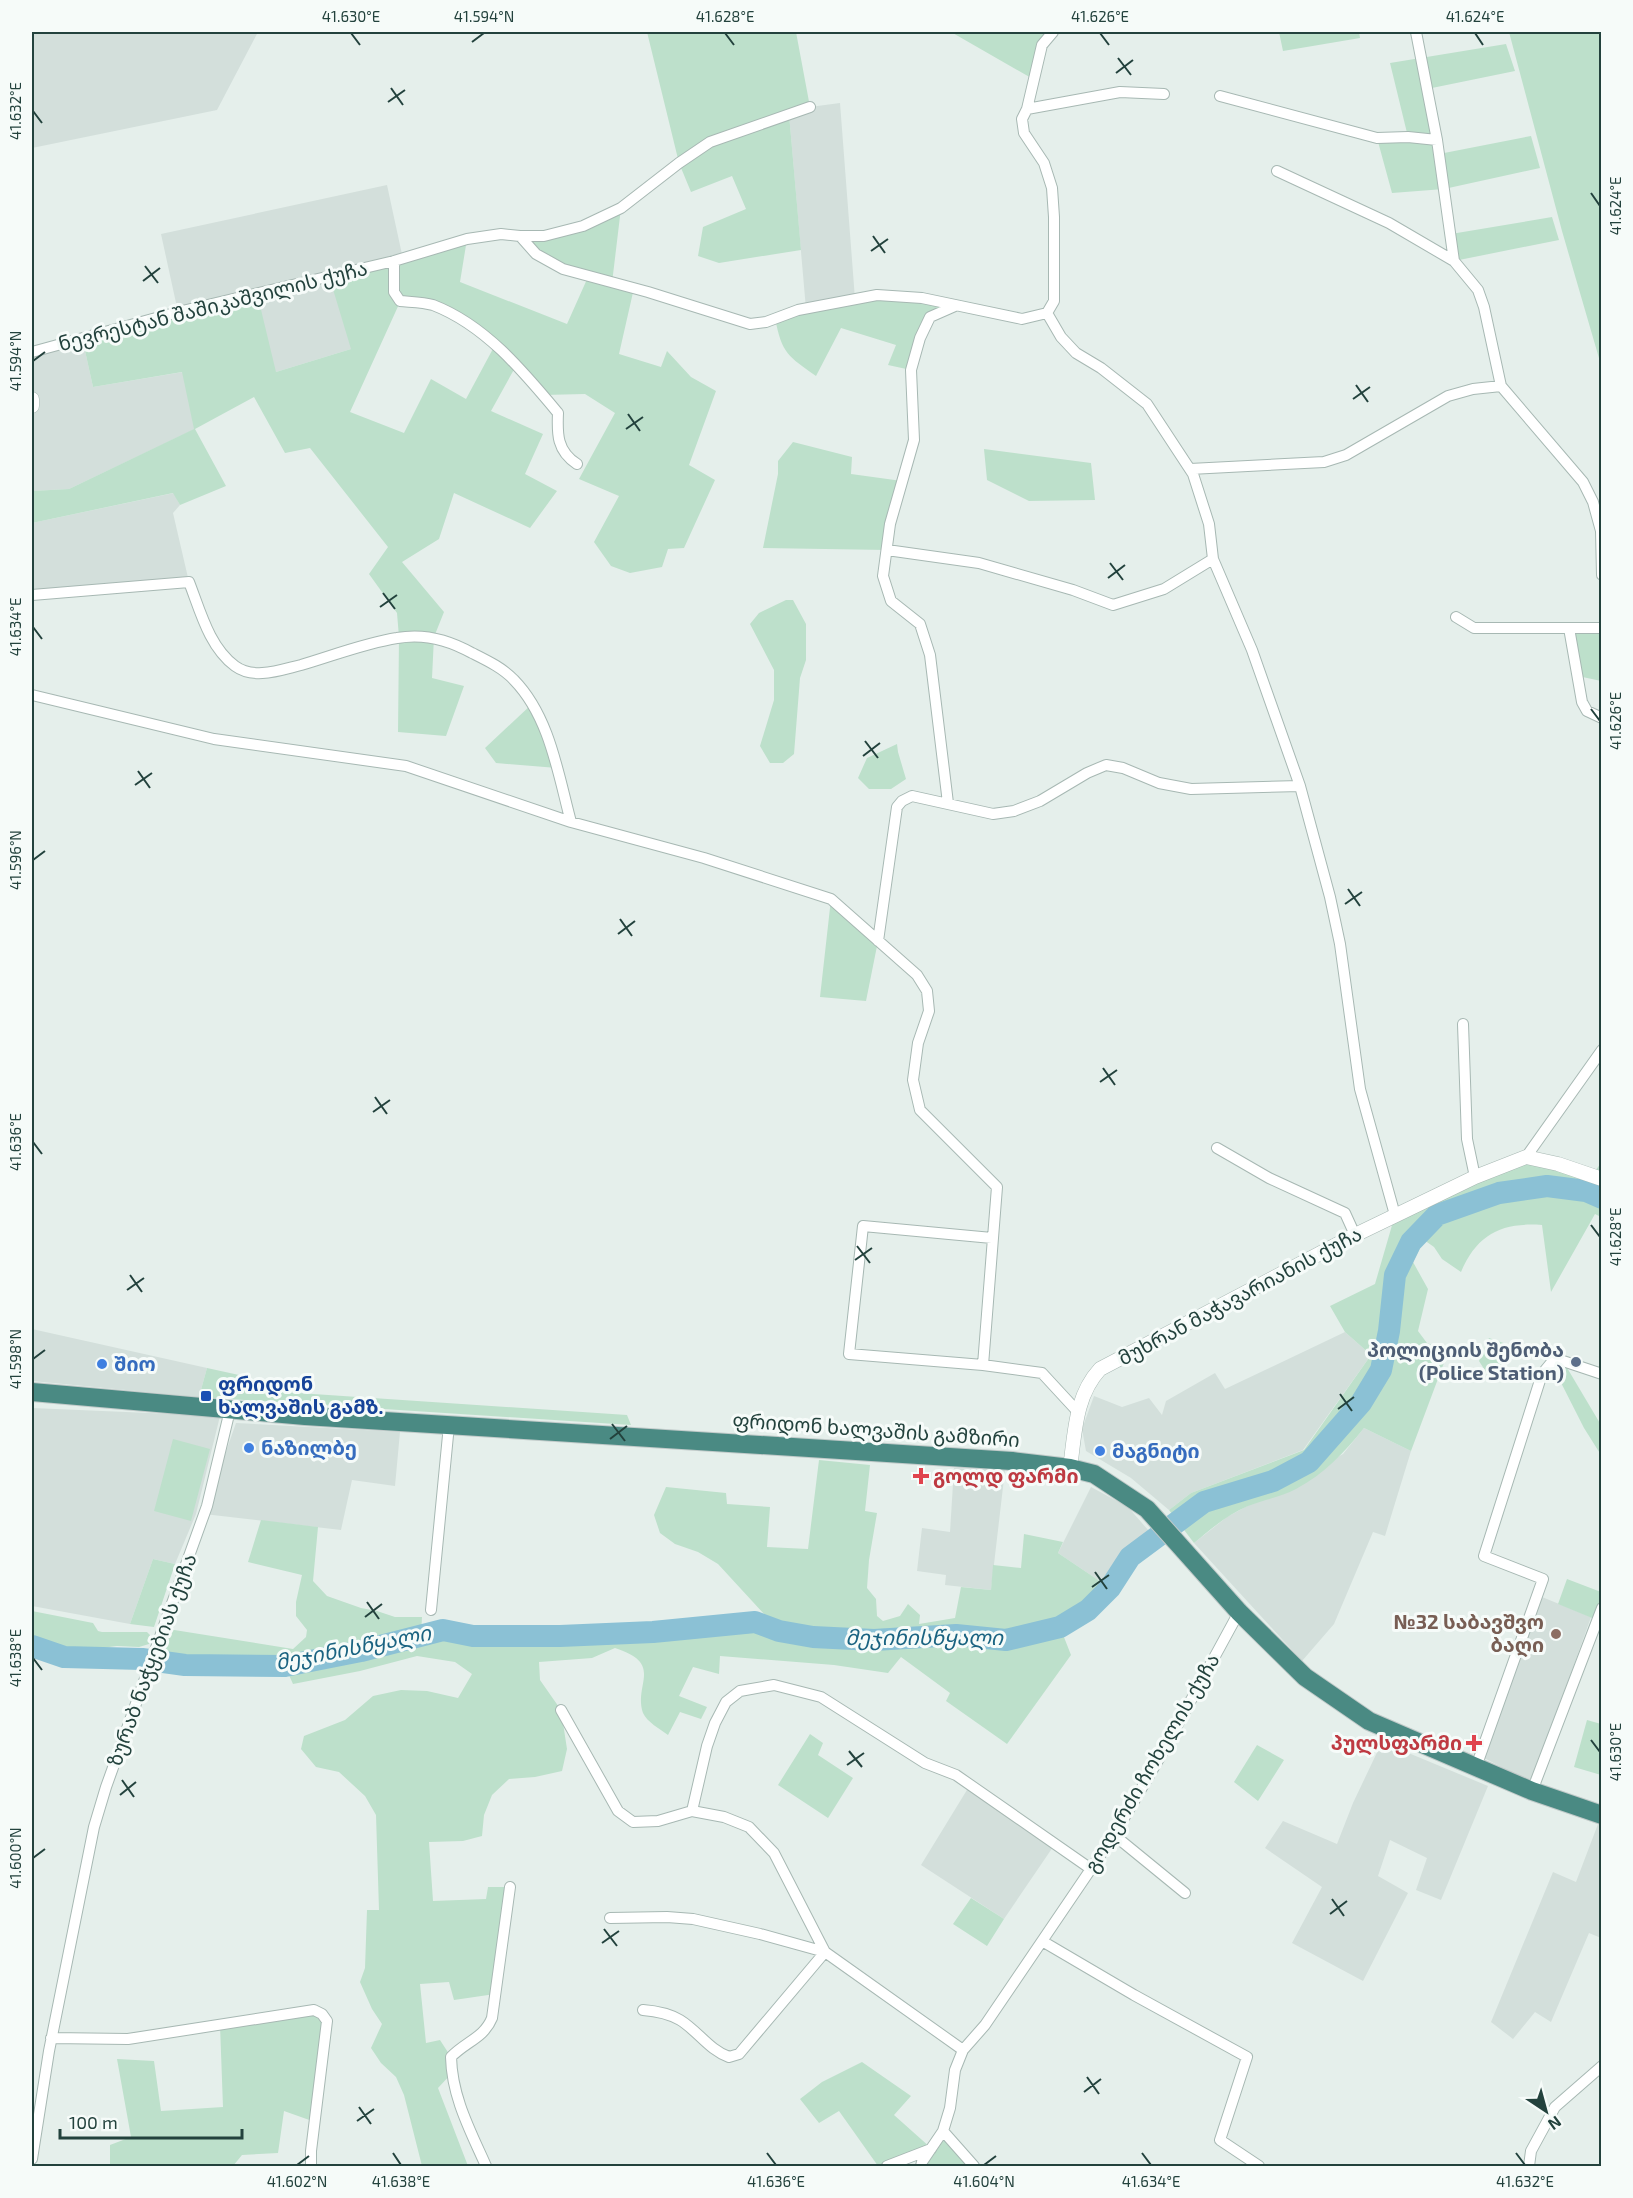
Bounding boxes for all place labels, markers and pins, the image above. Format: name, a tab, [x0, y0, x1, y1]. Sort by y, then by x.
place label: პოლიციის შენობა (Police Station)	[1367, 1337, 1564, 1384]
place label: შიო	[114, 1351, 156, 1375]
marker: პოლიციის შენობა (Police Station)	[1569, 1355, 1583, 1369]
marker: შიო	[95, 1357, 109, 1371]
place label: ფრიდონ ხალვაშის გამზ.	[218, 1371, 384, 1419]
marker: ფრიდონ ხალვაშის გამზ.	[199, 1389, 213, 1403]
place label: ნაზილბე	[261, 1435, 357, 1460]
place label: მაგნიტი	[1112, 1438, 1200, 1463]
marker: ნაზილბე	[242, 1441, 256, 1455]
marker: მაგნიტი	[1093, 1444, 1107, 1458]
place label: გოლდ ფარმი	[933, 1463, 1079, 1489]
marker: გოლდ ფარმი	[914, 1469, 928, 1483]
place label: №32 საბავშვო ბაღი	[1394, 1609, 1544, 1658]
marker: №32 საბავშვო ბაღი	[1549, 1627, 1563, 1641]
place label: პულსფარმი	[1331, 1730, 1462, 1755]
marker: პულსფარმი	[1467, 1736, 1481, 1750]

